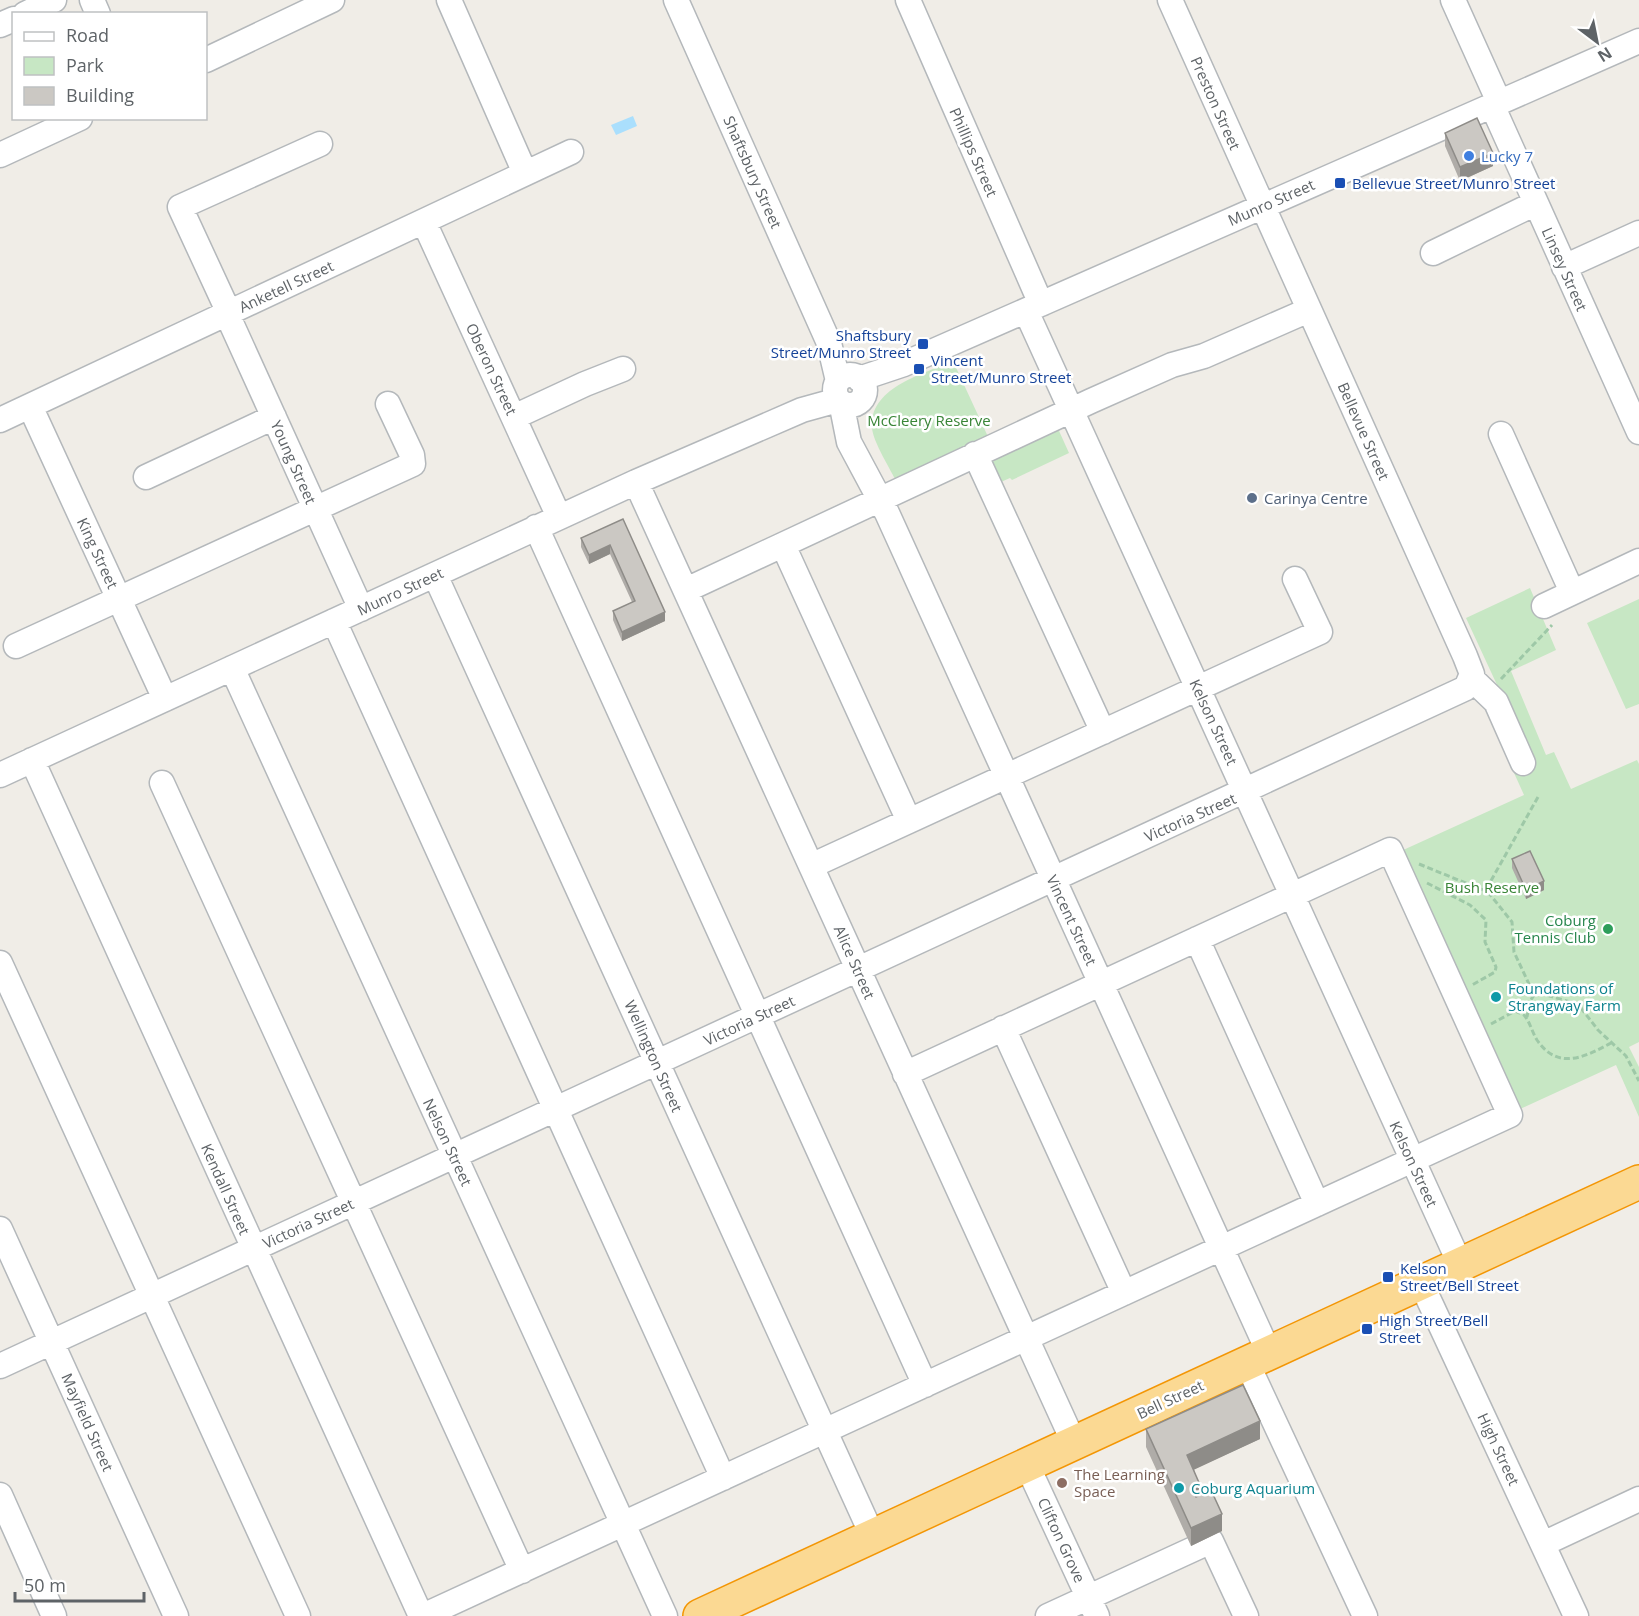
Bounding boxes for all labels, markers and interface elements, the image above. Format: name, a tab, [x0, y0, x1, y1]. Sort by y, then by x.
legend	[12, 12, 207, 120]
north arrow	[1567, 12, 1627, 72]
text: Road	[66, 23, 109, 47]
text: N	[1594, 42, 1616, 67]
text: Park	[66, 53, 104, 77]
street label: Preston Street	[1187, 53, 1245, 153]
text: Building	[66, 83, 134, 107]
street label: Phillips Street	[945, 104, 1003, 200]
street label: Shaftsbury Street	[719, 113, 787, 231]
place label: Lucky 7	[1481, 146, 1533, 166]
marker: Lucky 7	[1462, 149, 1476, 163]
place label: Bellevue Street/Munro Street	[1352, 173, 1555, 193]
street label: Munro Street	[1225, 174, 1317, 230]
marker: Bellevue Street/Munro Street	[1333, 176, 1347, 190]
street label: Linsey Street	[1538, 224, 1592, 314]
street label: Anketell Street	[235, 255, 337, 317]
street label: Oberon Street	[462, 320, 522, 418]
place label: Shaftsbury Street/Munro Street	[771, 325, 911, 362]
marker: Shaftsbury Street/Munro Street	[916, 337, 930, 351]
place label: Vincent Street/Munro Street	[931, 350, 1071, 387]
marker: Vincent Street/Munro Street	[912, 362, 926, 376]
street label: Bellevue Street	[1334, 379, 1394, 483]
park label: McCleery Reserve	[867, 410, 991, 430]
street label: Young Street	[267, 417, 321, 507]
place label: Carinya Centre	[1264, 488, 1368, 508]
marker: Carinya Centre	[1245, 491, 1259, 505]
street label: King Street	[73, 514, 123, 592]
street label: Munro Street	[354, 562, 446, 620]
street label: Kelson Street	[1185, 676, 1243, 768]
street label: Victoria Street	[1141, 788, 1239, 846]
street label: Vincent Street	[1042, 871, 1102, 969]
park label: Bush Reserve	[1445, 877, 1539, 897]
place label: Coburg Tennis Club	[1514, 910, 1596, 947]
street label: Alice Street	[830, 922, 880, 1002]
marker: Coburg Tennis Club	[1601, 922, 1615, 936]
place label: Foundations of Strangway Farm	[1508, 978, 1621, 1015]
street label: Victoria Street	[700, 990, 798, 1050]
marker: Foundations of Strangway Farm	[1489, 990, 1503, 1004]
street label: Wellington Street	[620, 997, 688, 1115]
street label: Nelson Street	[419, 1095, 477, 1189]
street label: Kelson Street	[1385, 1118, 1443, 1210]
street label: Kendall Street	[197, 1140, 255, 1238]
street label: Victoria Street	[259, 1193, 357, 1253]
place label: Kelson Street/Bell Street	[1400, 1258, 1519, 1295]
marker: Kelson Street/Bell Street	[1381, 1270, 1395, 1284]
place label: High Street/Bell Street	[1379, 1310, 1488, 1347]
marker: High Street/Bell Street	[1360, 1322, 1374, 1336]
street label: Mayfield Street	[57, 1370, 119, 1474]
street label: Bell Street	[1133, 1375, 1207, 1423]
street label: High Street	[1473, 1409, 1525, 1489]
place label: The Learning Space	[1074, 1464, 1165, 1501]
marker: The Learning Space	[1055, 1476, 1069, 1490]
place label: Coburg Aquarium	[1191, 1478, 1315, 1498]
marker: Coburg Aquarium	[1172, 1481, 1186, 1495]
street label: Clifton Grove	[1034, 1494, 1090, 1586]
scale bar	[15, 1565, 144, 1603]
text: 50 m	[24, 1573, 66, 1597]

